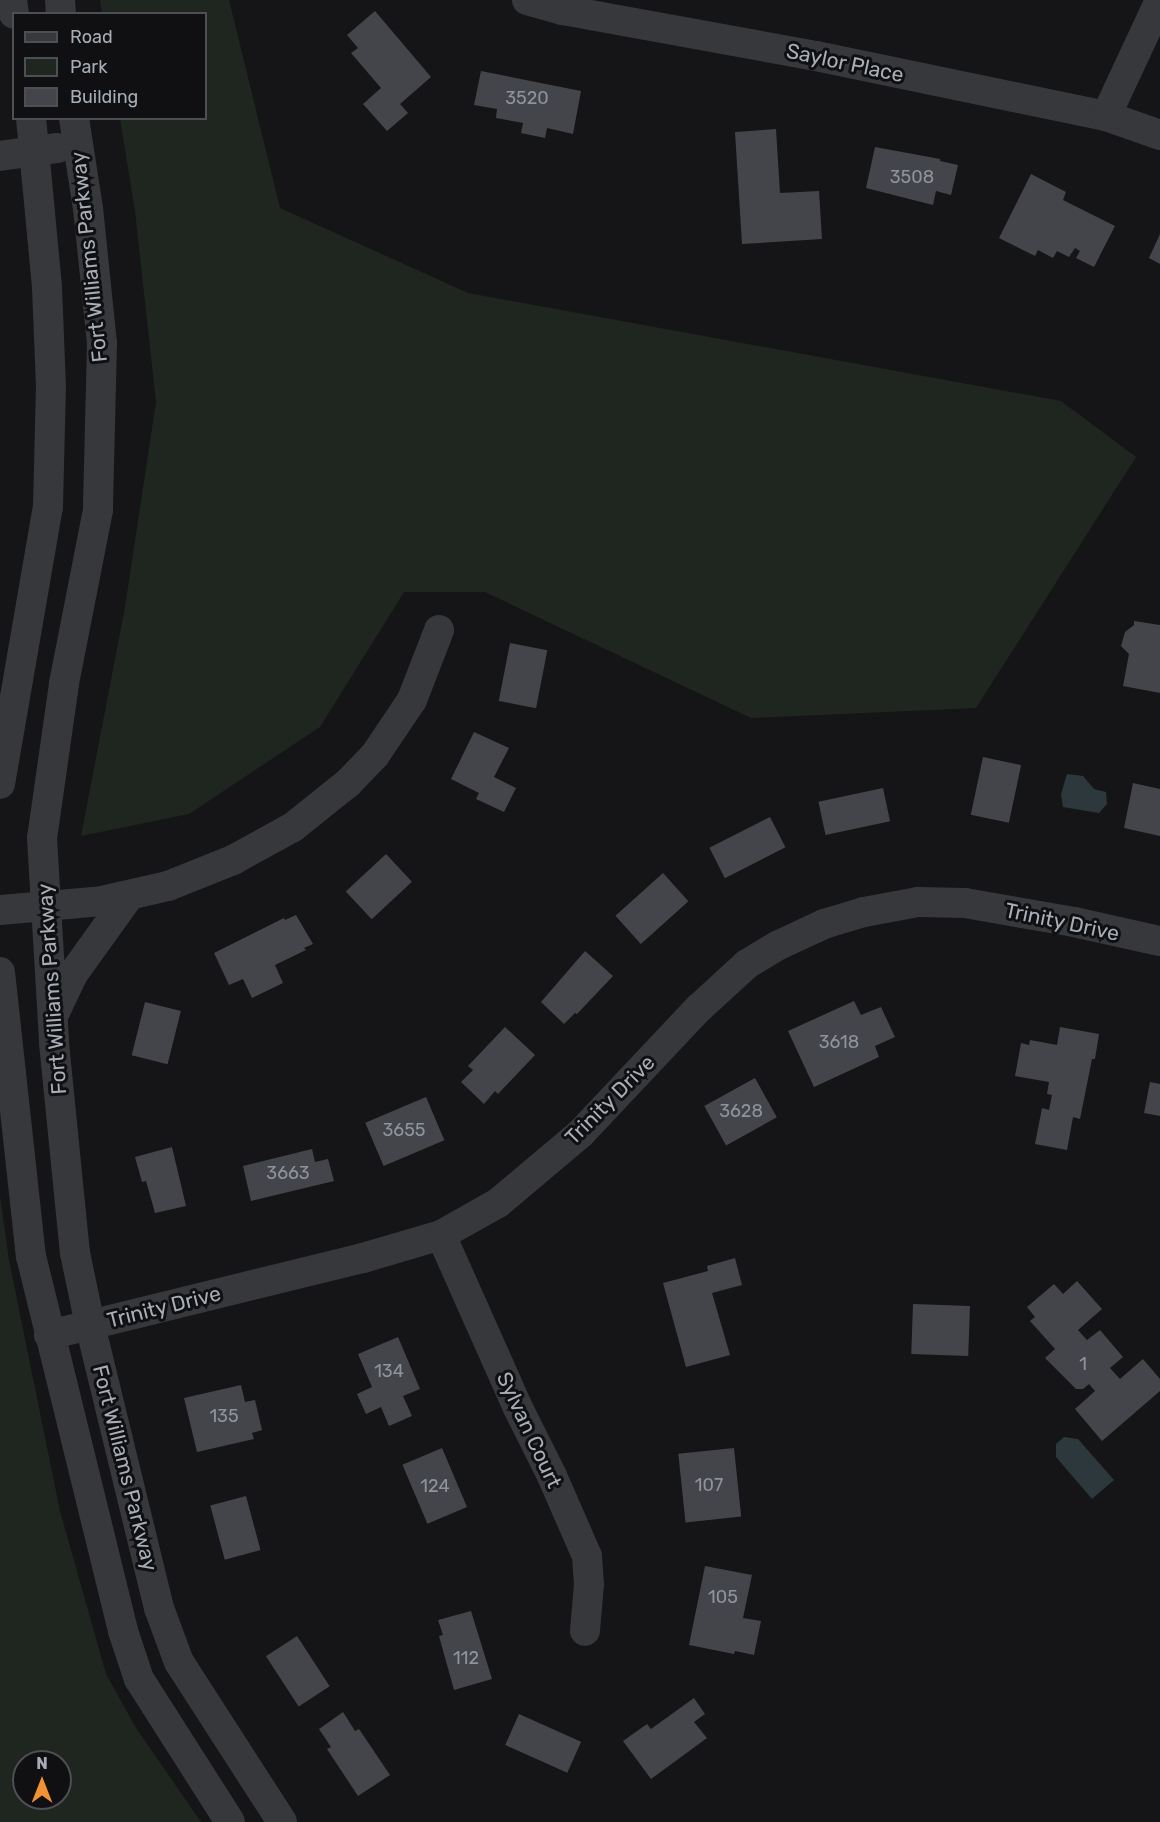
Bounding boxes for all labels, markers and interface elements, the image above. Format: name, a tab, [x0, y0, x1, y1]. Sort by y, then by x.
legend	[12, 12, 207, 120]
text: Road	[70, 26, 113, 48]
street label: Saylor Place	[784, 38, 906, 88]
text: Park	[70, 56, 107, 78]
text: Building	[70, 86, 138, 108]
house number: 3520	[505, 87, 549, 109]
street label: Fort Williams Parkway	[65, 150, 113, 364]
house number: 3508	[890, 166, 934, 188]
street label: Fort Williams Parkway	[32, 882, 72, 1096]
street label: Trinity Drive	[1002, 898, 1122, 946]
house number: 3618	[819, 1031, 859, 1053]
street label: Trinity Drive	[560, 1050, 660, 1150]
house number: 3628	[719, 1100, 763, 1122]
house number: 3655	[382, 1119, 426, 1141]
house number: 3663	[266, 1162, 310, 1184]
street label: Trinity Drive	[104, 1281, 224, 1333]
house number: 1	[1079, 1353, 1087, 1375]
house number: 134	[374, 1360, 404, 1382]
street label: Fort Williams Parkway	[87, 1362, 163, 1574]
street label: Sylvan Court	[491, 1368, 567, 1492]
house number: 135	[209, 1405, 239, 1427]
house number: 107	[695, 1474, 723, 1496]
house number: 124	[420, 1475, 450, 1497]
house number: 105	[708, 1586, 738, 1608]
house number: 112	[453, 1647, 479, 1669]
north arrow	[12, 1750, 72, 1810]
text: N	[36, 1754, 48, 1773]

